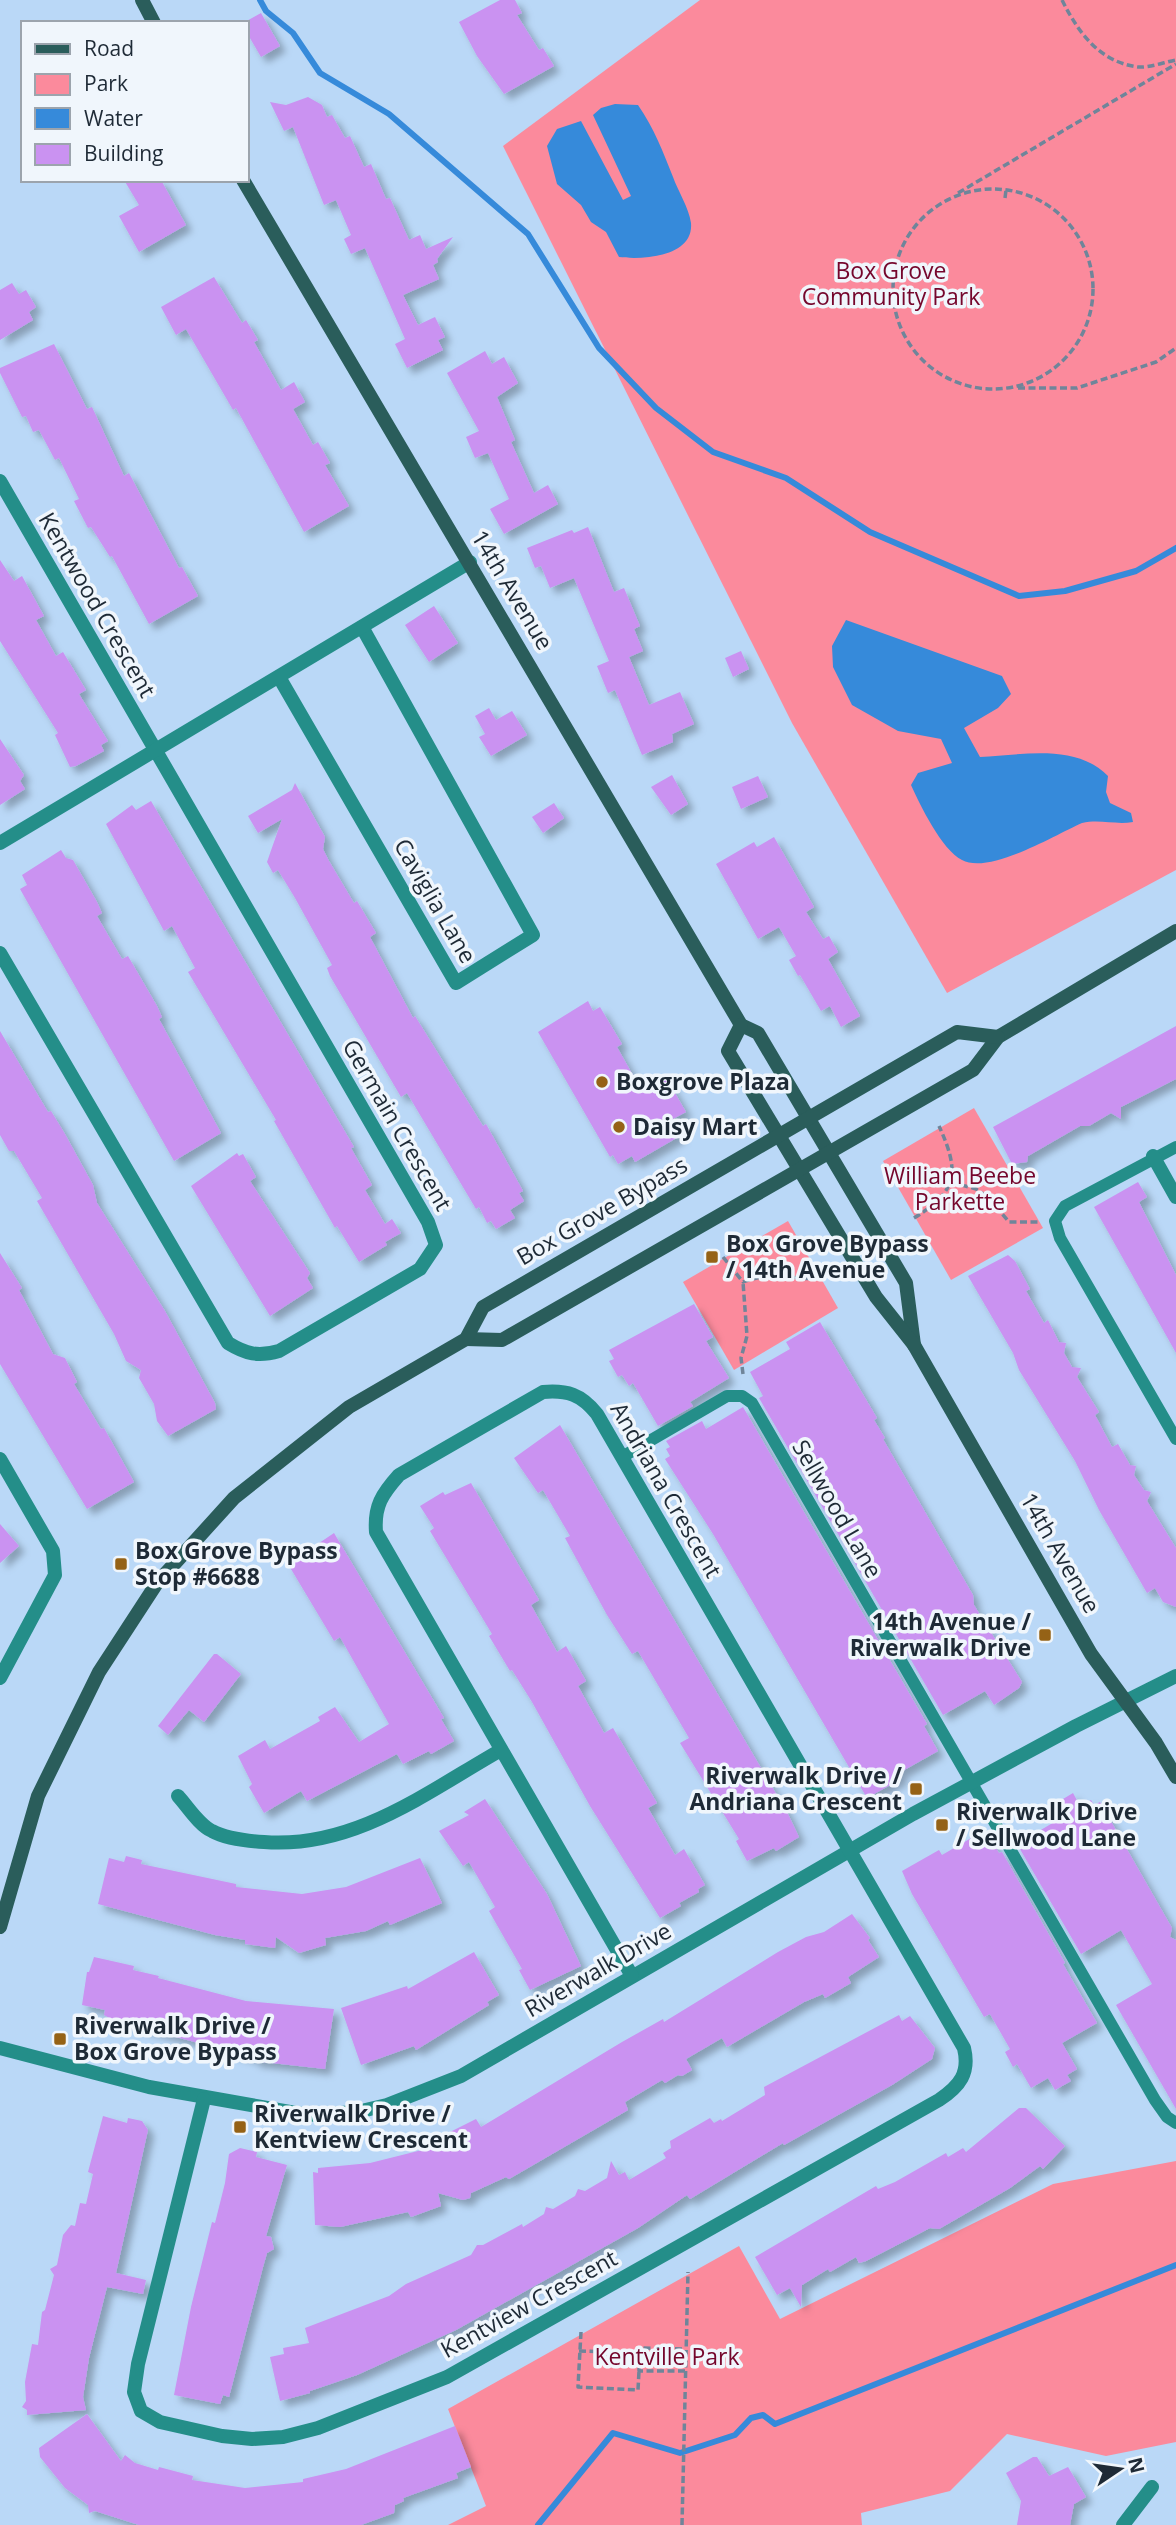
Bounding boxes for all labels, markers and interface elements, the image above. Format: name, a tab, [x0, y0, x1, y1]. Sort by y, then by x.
legend	[21, 21, 248, 182]
text: Road	[84, 34, 134, 62]
text: Park	[84, 69, 128, 97]
text: Water	[84, 104, 143, 132]
text: Building	[84, 139, 163, 167]
park label: Box Grove Community Park	[802, 254, 980, 312]
street label: Kentwood Crescent	[32, 506, 164, 703]
street label: 14th Avenue	[464, 524, 561, 655]
street label: Caviglia Lane	[387, 832, 485, 969]
street label: Germain Crescent	[336, 1033, 460, 1216]
place label: Boxgrove Plaza	[616, 1065, 790, 1097]
marker: Boxgrove Plaza	[594, 1074, 610, 1090]
place label: Daisy Mart	[633, 1110, 757, 1142]
marker: Daisy Mart	[611, 1119, 627, 1135]
street label: Box Grove Bypass	[510, 1148, 693, 1272]
park label: William Beebe Parkette	[884, 1159, 1036, 1217]
place label: Box Grove Bypass / 14th Avenue	[726, 1227, 929, 1285]
marker: Box Grove Bypass / 14th Avenue	[704, 1249, 720, 1265]
street label: Andriana Crescent	[604, 1396, 730, 1583]
street label: Sellwood Lane	[785, 1434, 890, 1583]
street label: 14th Avenue	[1013, 1486, 1108, 1619]
place label: Box Grove Bypass Stop #6688	[135, 1534, 338, 1592]
marker: Box Grove Bypass Stop #6688	[113, 1556, 129, 1572]
place label: 14th Avenue / Riverwalk Drive	[850, 1605, 1031, 1663]
marker: 14th Avenue / Riverwalk Drive	[1037, 1627, 1053, 1643]
place label: Riverwalk Drive / Andriana Crescent	[689, 1759, 902, 1817]
marker: Riverwalk Drive / Andriana Crescent	[908, 1781, 924, 1797]
place label: Riverwalk Drive / Sellwood Lane	[956, 1795, 1137, 1853]
marker: Riverwalk Drive / Sellwood Lane	[934, 1817, 950, 1833]
street label: Riverwalk Drive	[518, 1914, 677, 2024]
place label: Riverwalk Drive / Box Grove Bypass	[74, 2009, 277, 2067]
marker: Riverwalk Drive / Box Grove Bypass	[52, 2031, 68, 2047]
place label: Riverwalk Drive / Kentview Crescent	[254, 2097, 468, 2155]
marker: Riverwalk Drive / Kentview Crescent	[232, 2119, 248, 2135]
street label: Kentview Crescent	[434, 2241, 623, 2365]
park label: Kentville Park	[594, 2340, 740, 2372]
north arrow	[1085, 2434, 1155, 2504]
text: N	[1122, 2455, 1151, 2476]

